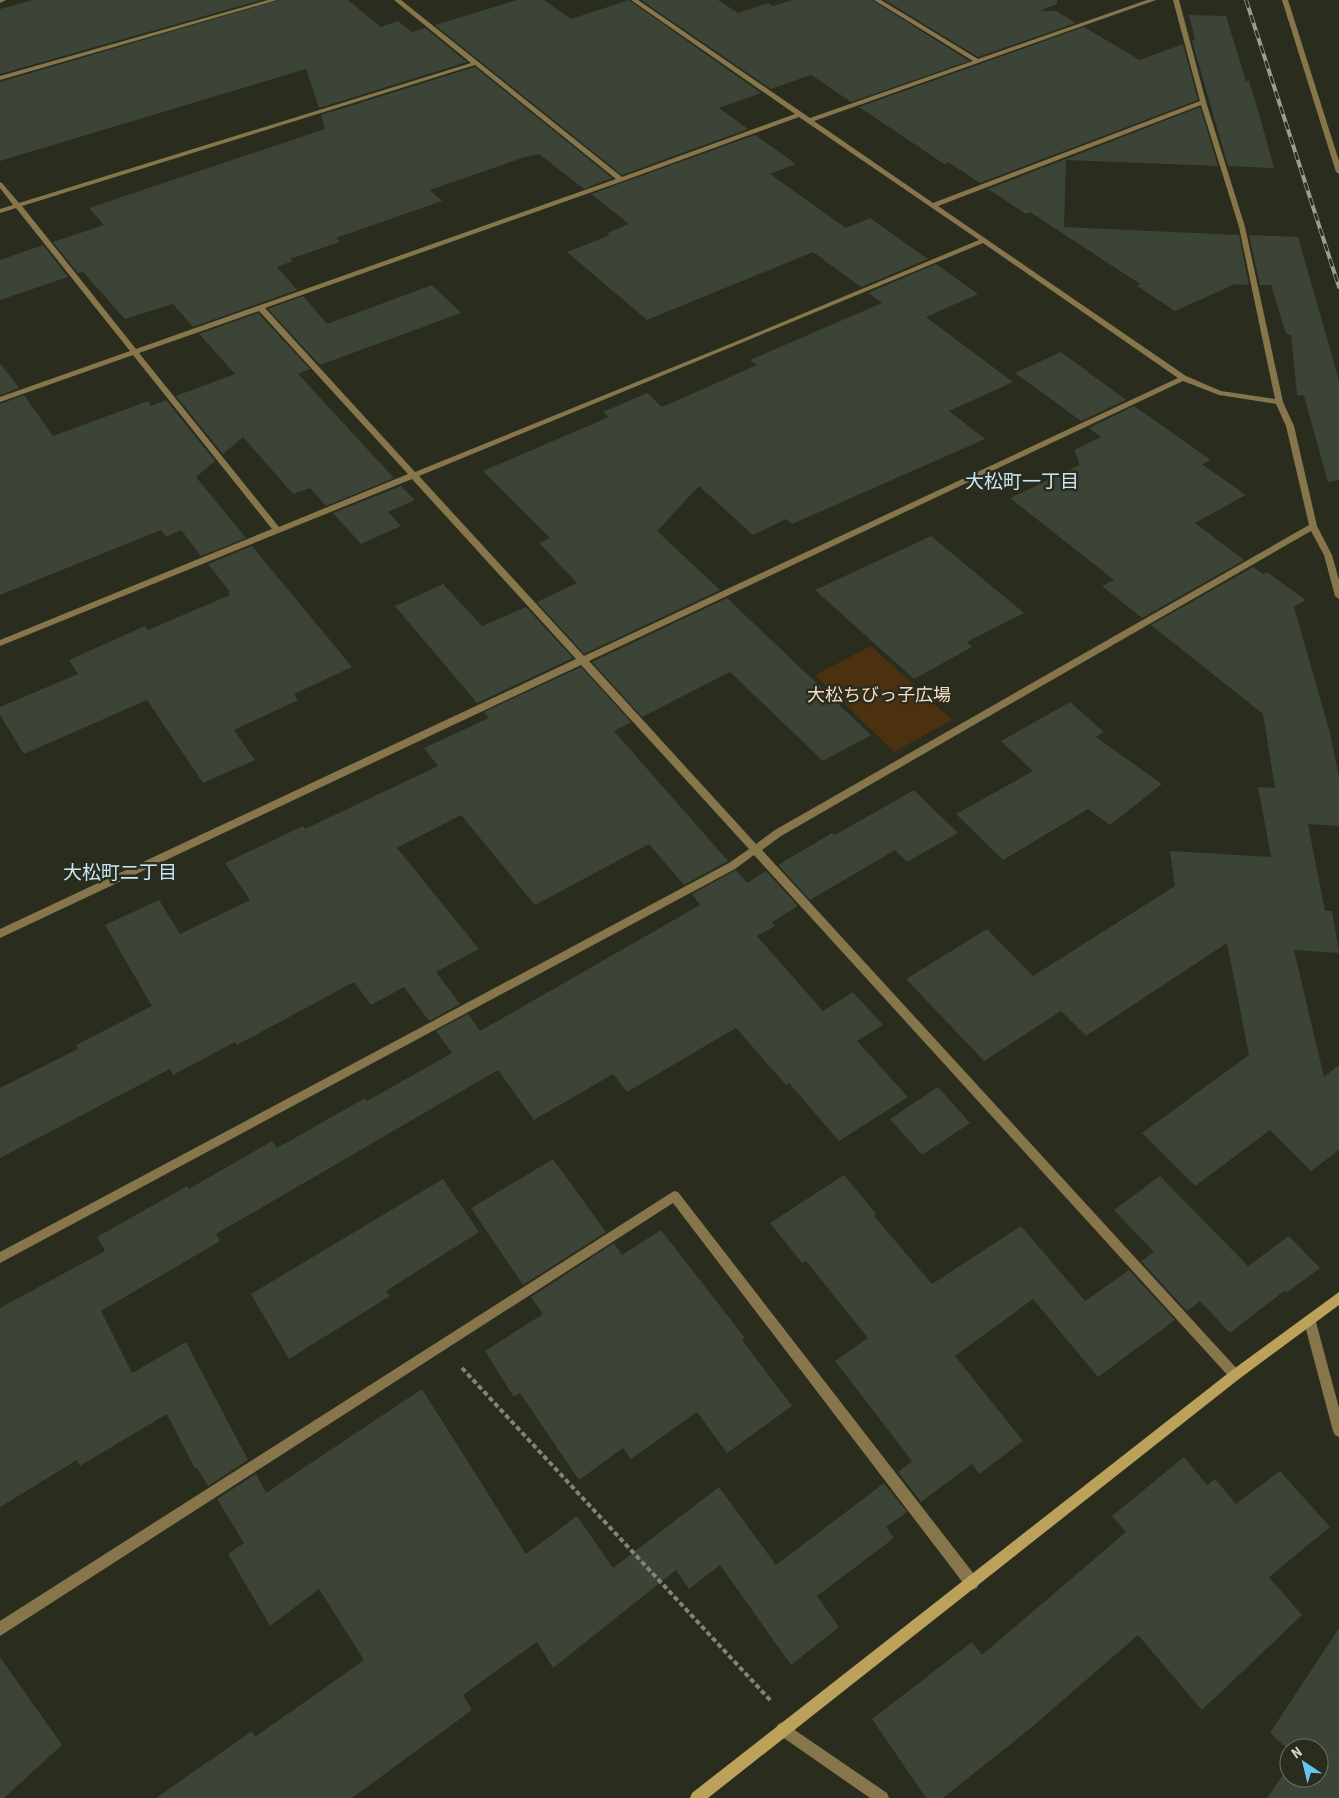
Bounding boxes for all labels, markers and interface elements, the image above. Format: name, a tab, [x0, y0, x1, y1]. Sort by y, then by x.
district label: 大松町一丁目	[965, 470, 1079, 493]
park label: 大松ちびっ子広場	[807, 684, 951, 705]
district label: 大松町二丁目	[63, 861, 177, 884]
north arrow	[1279, 1738, 1329, 1788]
text: N	[1288, 1743, 1305, 1761]

